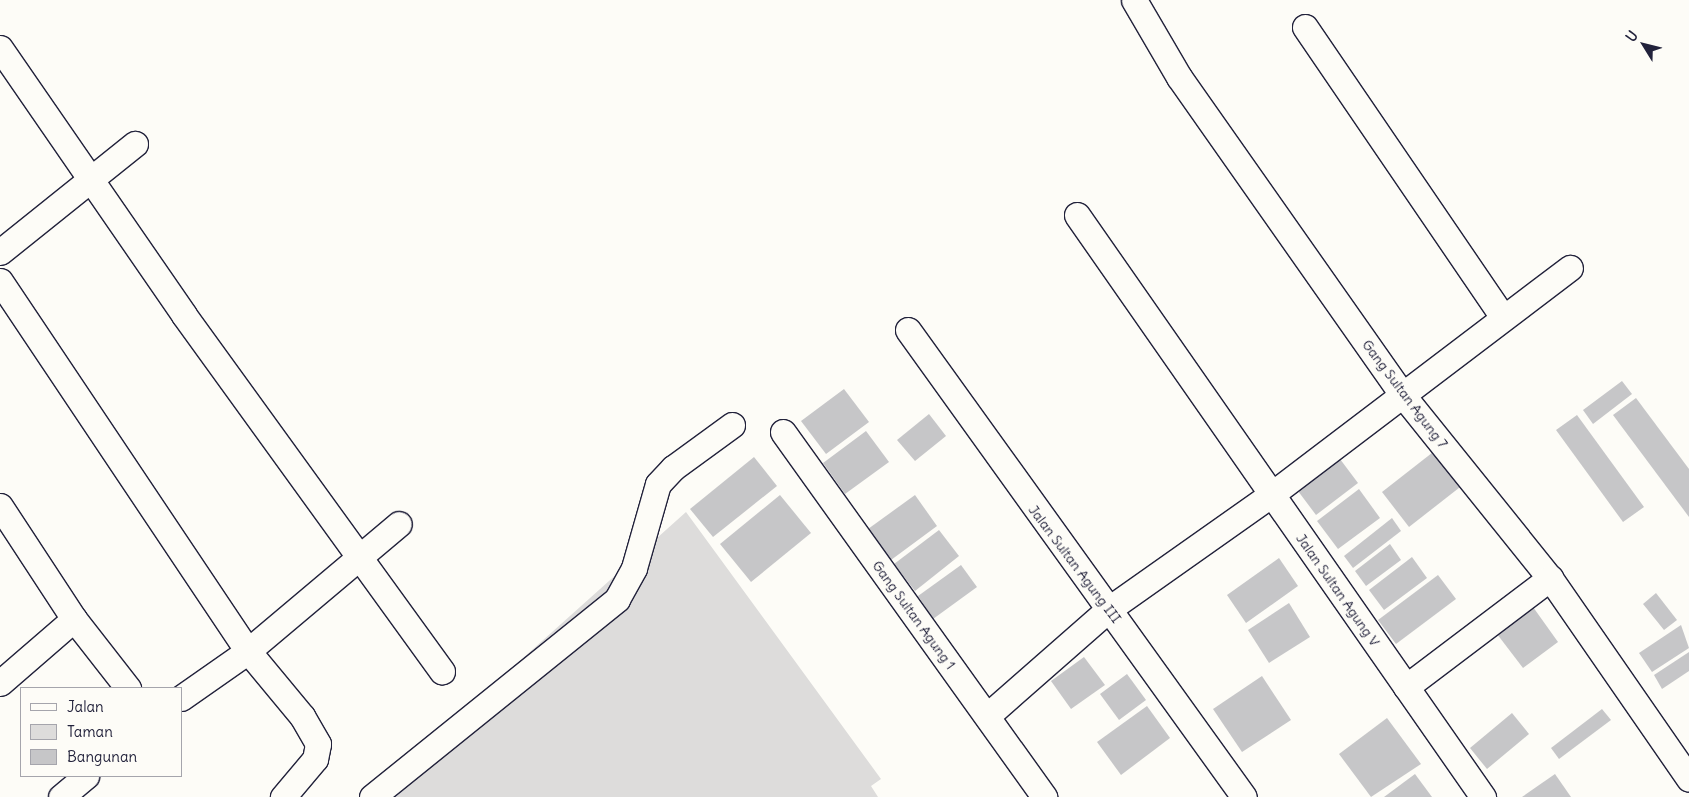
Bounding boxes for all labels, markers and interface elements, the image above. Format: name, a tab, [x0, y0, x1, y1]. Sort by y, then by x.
north arrow	[1619, 20, 1669, 70]
text: U	[1622, 27, 1642, 45]
street label: Gang Sultan Agung 7	[1359, 336, 1451, 452]
street label: Jalan Sultan Agung III	[1025, 502, 1125, 626]
street label: Jalan Sultan Agung V	[1293, 530, 1383, 650]
street label: Gang Sultan Agung 1	[869, 557, 959, 673]
legend	[20, 687, 182, 777]
text: Jalan	[67, 697, 104, 716]
text: Taman	[67, 722, 113, 741]
text: Bangunan	[67, 747, 137, 766]

